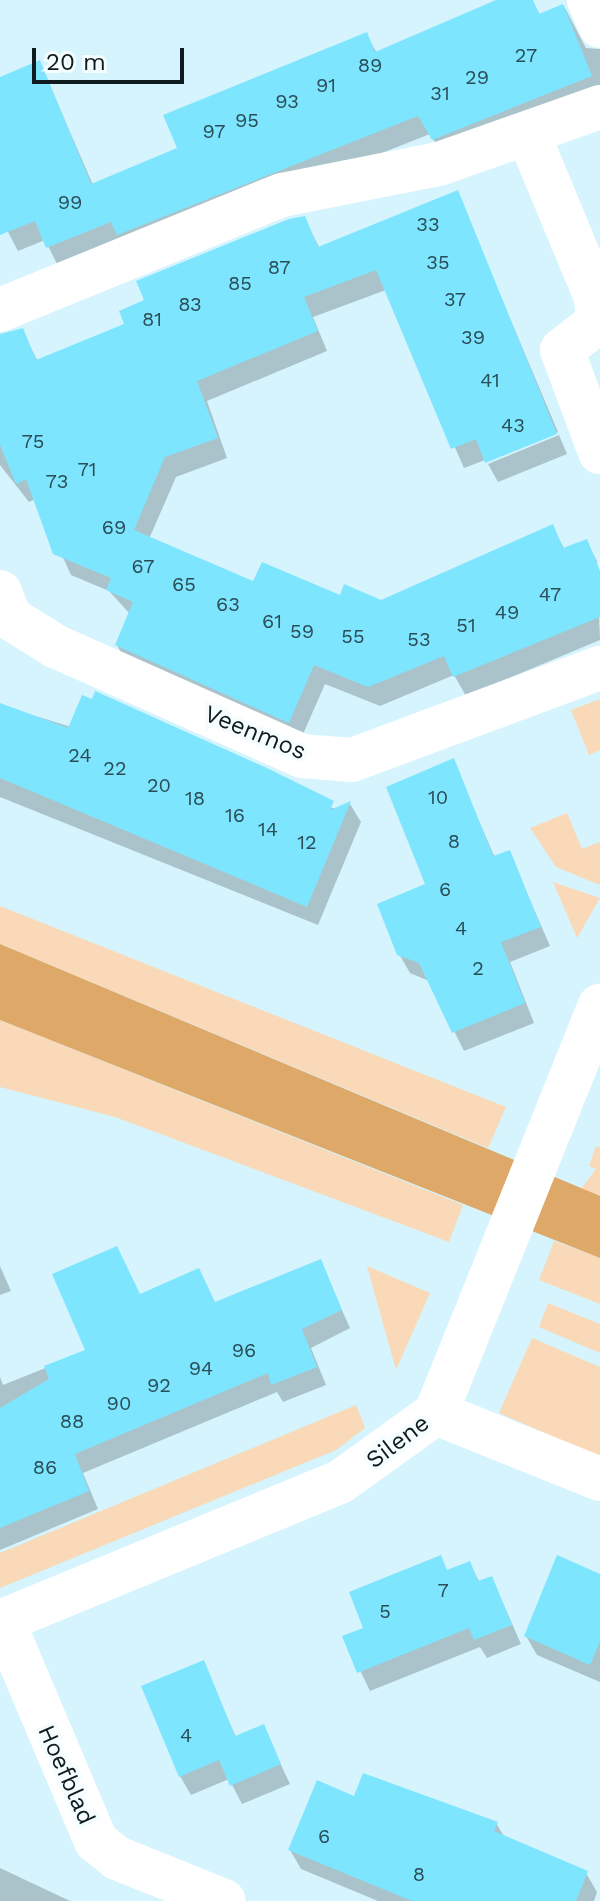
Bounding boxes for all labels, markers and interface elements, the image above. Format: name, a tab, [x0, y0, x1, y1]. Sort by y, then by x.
scale bar	[36, 32, 188, 82]
house number: 27	[515, 43, 537, 67]
text: 20 m	[46, 48, 106, 76]
house number: 89	[358, 53, 382, 77]
house number: 29	[465, 65, 489, 89]
house number: 91	[316, 73, 336, 97]
house number: 31	[430, 81, 450, 105]
house number: 93	[275, 89, 299, 113]
house number: 95	[235, 108, 259, 132]
house number: 97	[202, 119, 226, 143]
house number: 99	[58, 190, 82, 214]
house number: 33	[416, 212, 440, 236]
house number: 35	[426, 250, 450, 274]
house number: 87	[268, 255, 290, 279]
house number: 85	[228, 271, 252, 295]
house number: 37	[444, 287, 466, 311]
house number: 83	[178, 292, 202, 316]
house number: 81	[142, 307, 162, 331]
house number: 39	[461, 325, 485, 349]
house number: 41	[480, 368, 500, 392]
house number: 43	[501, 413, 525, 437]
house number: 75	[22, 429, 44, 453]
house number: 71	[77, 457, 97, 481]
house number: 73	[46, 469, 68, 493]
house number: 69	[102, 515, 126, 539]
house number: 67	[131, 554, 155, 578]
house number: 65	[172, 572, 196, 596]
house number: 47	[539, 582, 561, 606]
house number: 63	[216, 592, 240, 616]
house number: 49	[495, 600, 519, 624]
house number: 61	[262, 609, 282, 633]
house number: 51	[456, 613, 476, 637]
house number: 59	[290, 619, 314, 643]
house number: 55	[341, 624, 365, 648]
house number: 53	[407, 627, 431, 651]
street label: Veenmos	[200, 700, 310, 766]
house number: 24	[68, 743, 92, 767]
house number: 22	[103, 756, 127, 780]
house number: 20	[147, 773, 171, 797]
house number: 10	[428, 785, 448, 809]
house number: 18	[185, 786, 205, 810]
house number: 16	[225, 803, 245, 827]
house number: 14	[258, 817, 278, 841]
house number: 8	[448, 829, 460, 853]
house number: 12	[297, 830, 317, 854]
house number: 6	[439, 877, 451, 901]
house number: 4	[455, 916, 467, 940]
house number: 2	[472, 956, 484, 980]
house number: 96	[232, 1338, 256, 1362]
house number: 94	[189, 1356, 213, 1380]
house number: 92	[147, 1373, 171, 1397]
house number: 90	[107, 1391, 131, 1415]
house number: 88	[60, 1409, 84, 1433]
street label: Silene	[361, 1409, 435, 1475]
house number: 86	[33, 1455, 57, 1479]
house number: 7	[437, 1578, 449, 1602]
house number: 5	[379, 1599, 391, 1623]
street label: Hoefblad	[31, 1721, 101, 1829]
house number: 4	[180, 1723, 192, 1747]
house number: 6	[318, 1824, 330, 1848]
house number: 8	[413, 1862, 425, 1886]

